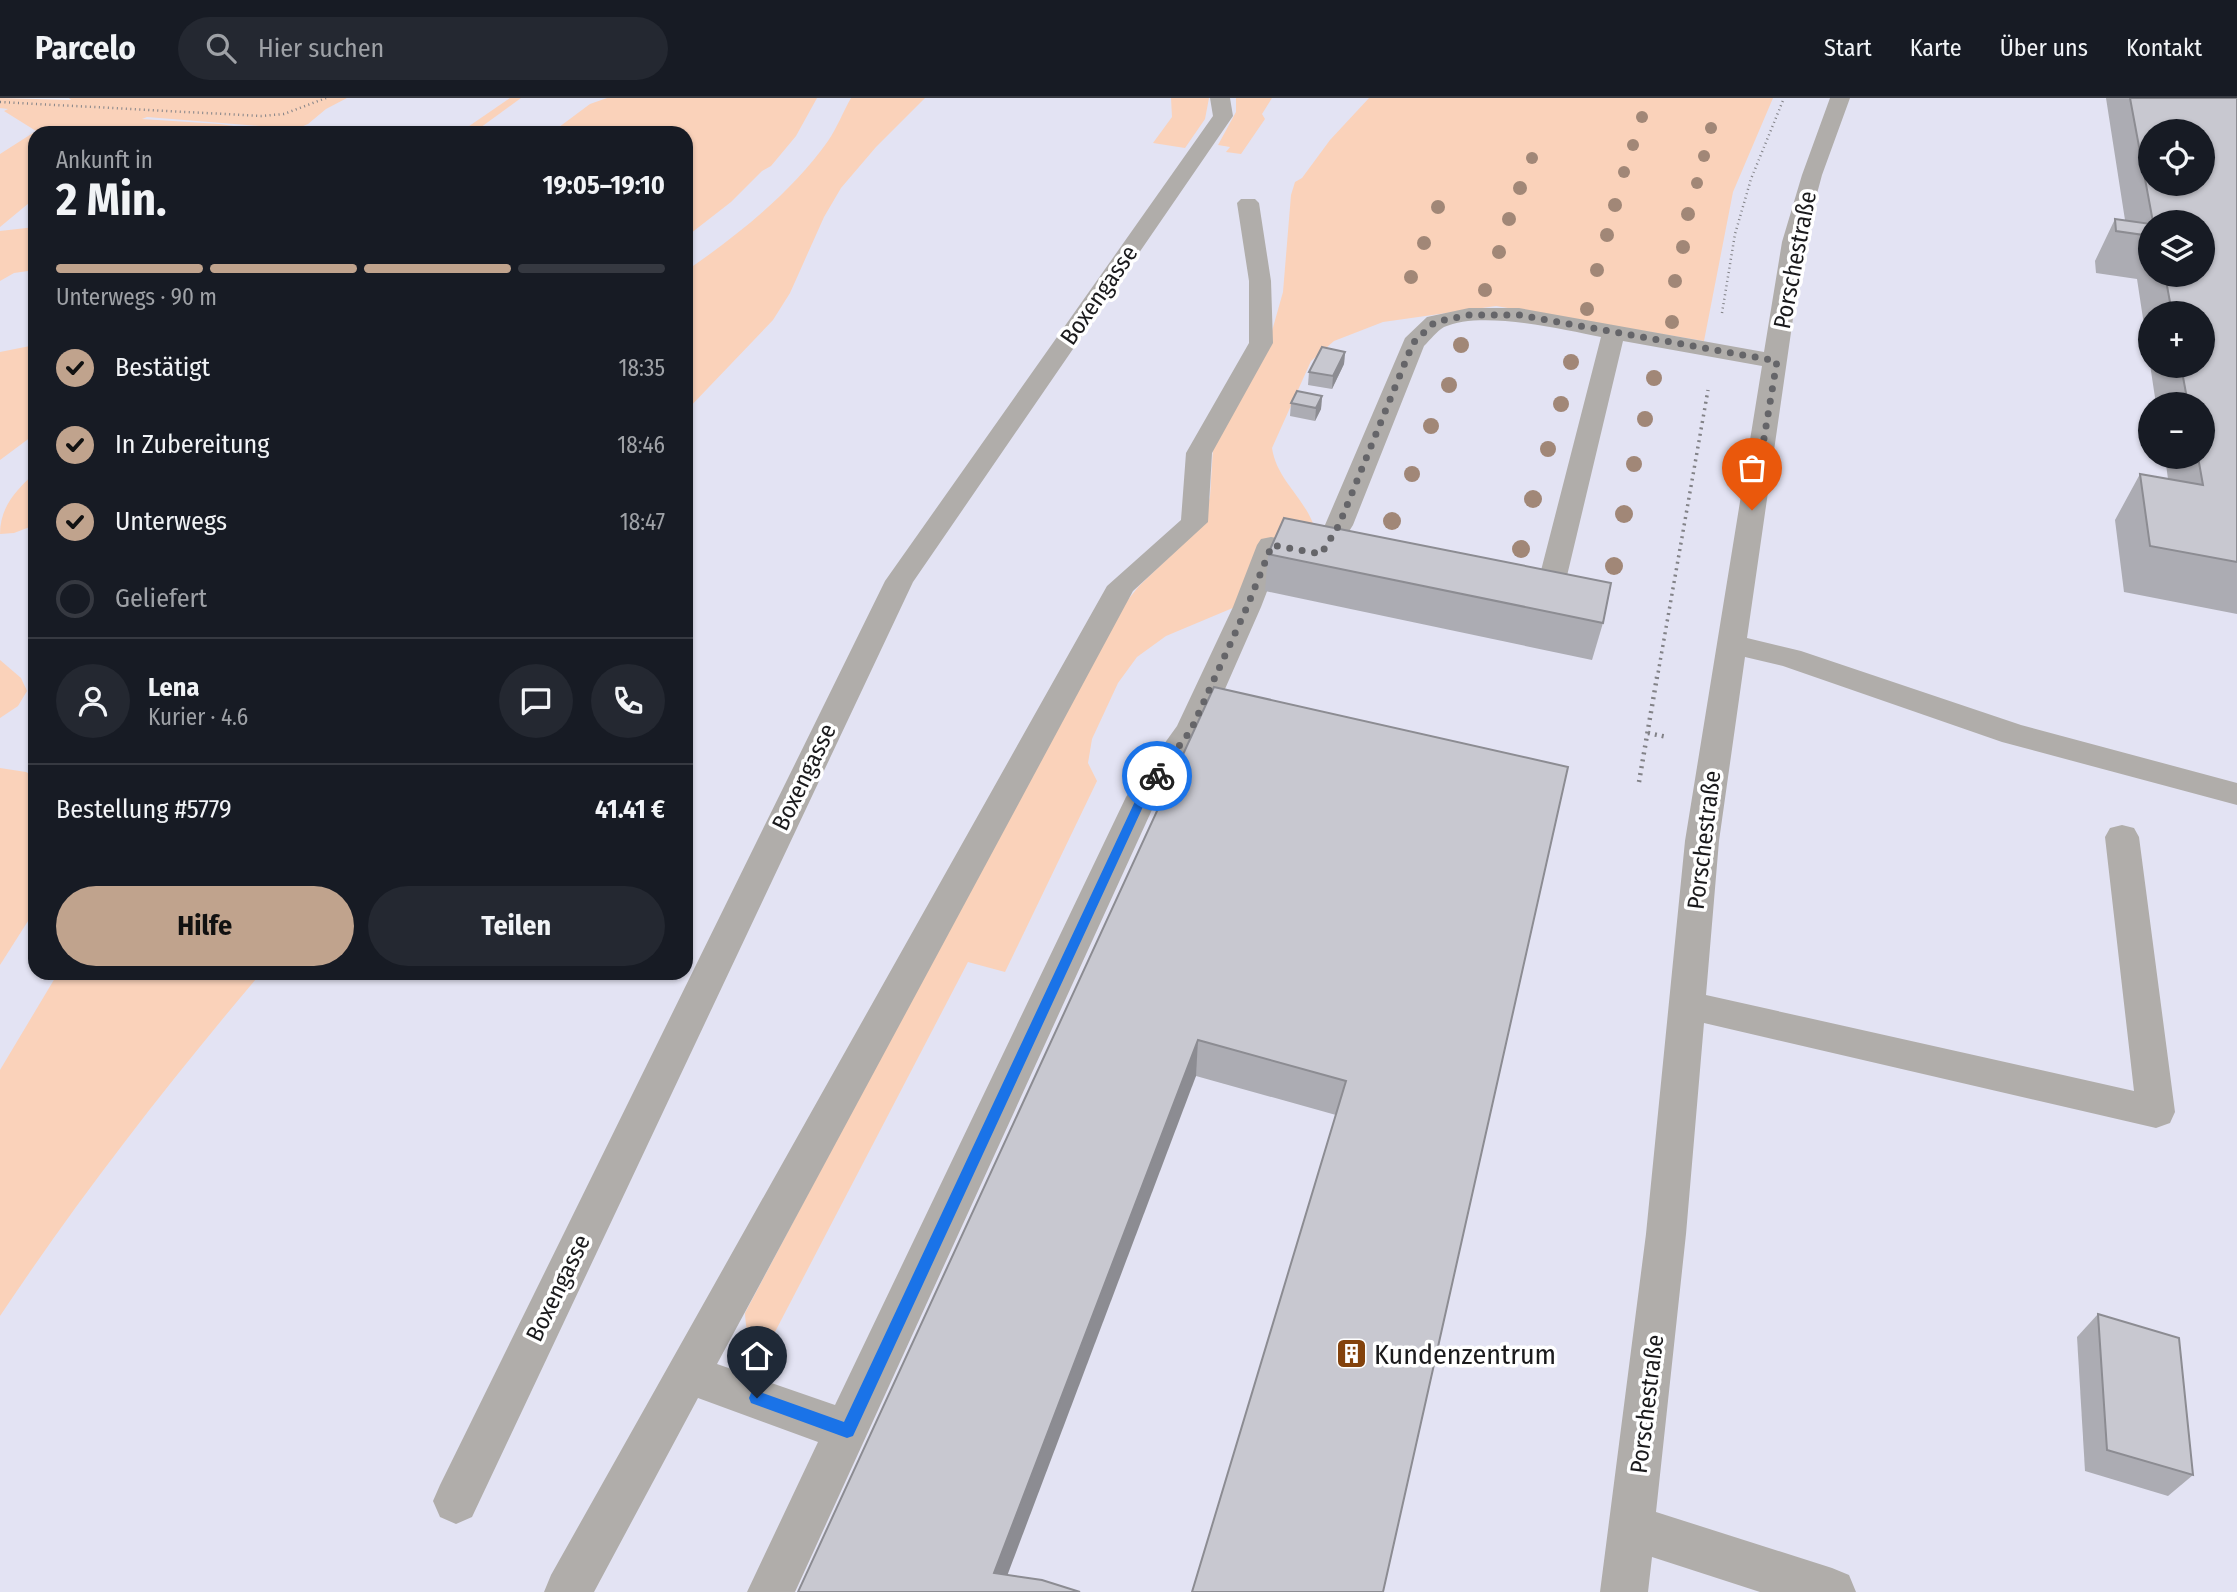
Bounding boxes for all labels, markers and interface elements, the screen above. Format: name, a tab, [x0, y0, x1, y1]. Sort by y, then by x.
search box	[178, 17, 668, 80]
text: Parcelo	[35, 28, 136, 68]
icon: search	[202, 29, 240, 67]
text: Hier suchen	[258, 33, 384, 64]
text: Start	[1824, 34, 1872, 62]
text: Karte	[1910, 34, 1962, 62]
text: Über uns	[2000, 34, 2088, 62]
text: Kontakt	[2126, 34, 2202, 62]
map controls	[2138, 119, 2215, 469]
button: locate	[2138, 119, 2215, 196]
text: Ankunft in	[56, 146, 153, 174]
text: 19:05–19:10	[542, 170, 665, 201]
text: 2 Min.	[56, 172, 167, 227]
street label: Porschestraße	[1768, 189, 1822, 331]
button: layers	[2138, 210, 2215, 287]
street label: Boxengasse	[1055, 240, 1143, 350]
text: Unterwegs · 90 m	[56, 283, 217, 311]
button: +	[2138, 301, 2215, 378]
icon: check	[56, 349, 94, 387]
text: Bestätigt	[115, 352, 210, 383]
text: 18:35	[619, 354, 665, 382]
button: −	[2138, 392, 2215, 469]
icon: check	[56, 426, 94, 464]
text: In Zubereitung	[115, 429, 269, 460]
text: 18:46	[617, 431, 665, 459]
pin	[1722, 438, 1782, 510]
icon: bag	[1733, 449, 1771, 487]
icon: check	[56, 503, 94, 541]
text: Unterwegs	[115, 506, 227, 537]
text: 18:47	[620, 508, 665, 536]
text: Geliefert	[115, 583, 207, 614]
button: person	[56, 664, 130, 738]
button: chat	[499, 664, 573, 738]
button: phone	[591, 664, 665, 738]
text: Lena	[148, 672, 199, 703]
text: Kurier · 4.6	[148, 703, 248, 731]
street label: Boxengasse	[766, 719, 842, 835]
courier	[1122, 741, 1192, 811]
icon: bike	[1138, 757, 1176, 795]
street label: Porschestraße	[1682, 769, 1726, 911]
text: Bestellung #5779	[56, 794, 232, 825]
text: 41.41 €	[595, 794, 665, 825]
button: Hilfe	[56, 886, 354, 966]
button: Teilen	[368, 886, 665, 966]
street label: Boxengasse	[520, 1230, 596, 1346]
pin	[727, 1326, 787, 1398]
street label: Porschestraße	[1625, 1333, 1669, 1475]
icon: home	[738, 1337, 776, 1375]
building icon: Kundenzentrum	[1334, 1337, 1368, 1371]
place label: Kundenzentrum	[1374, 1338, 1556, 1371]

